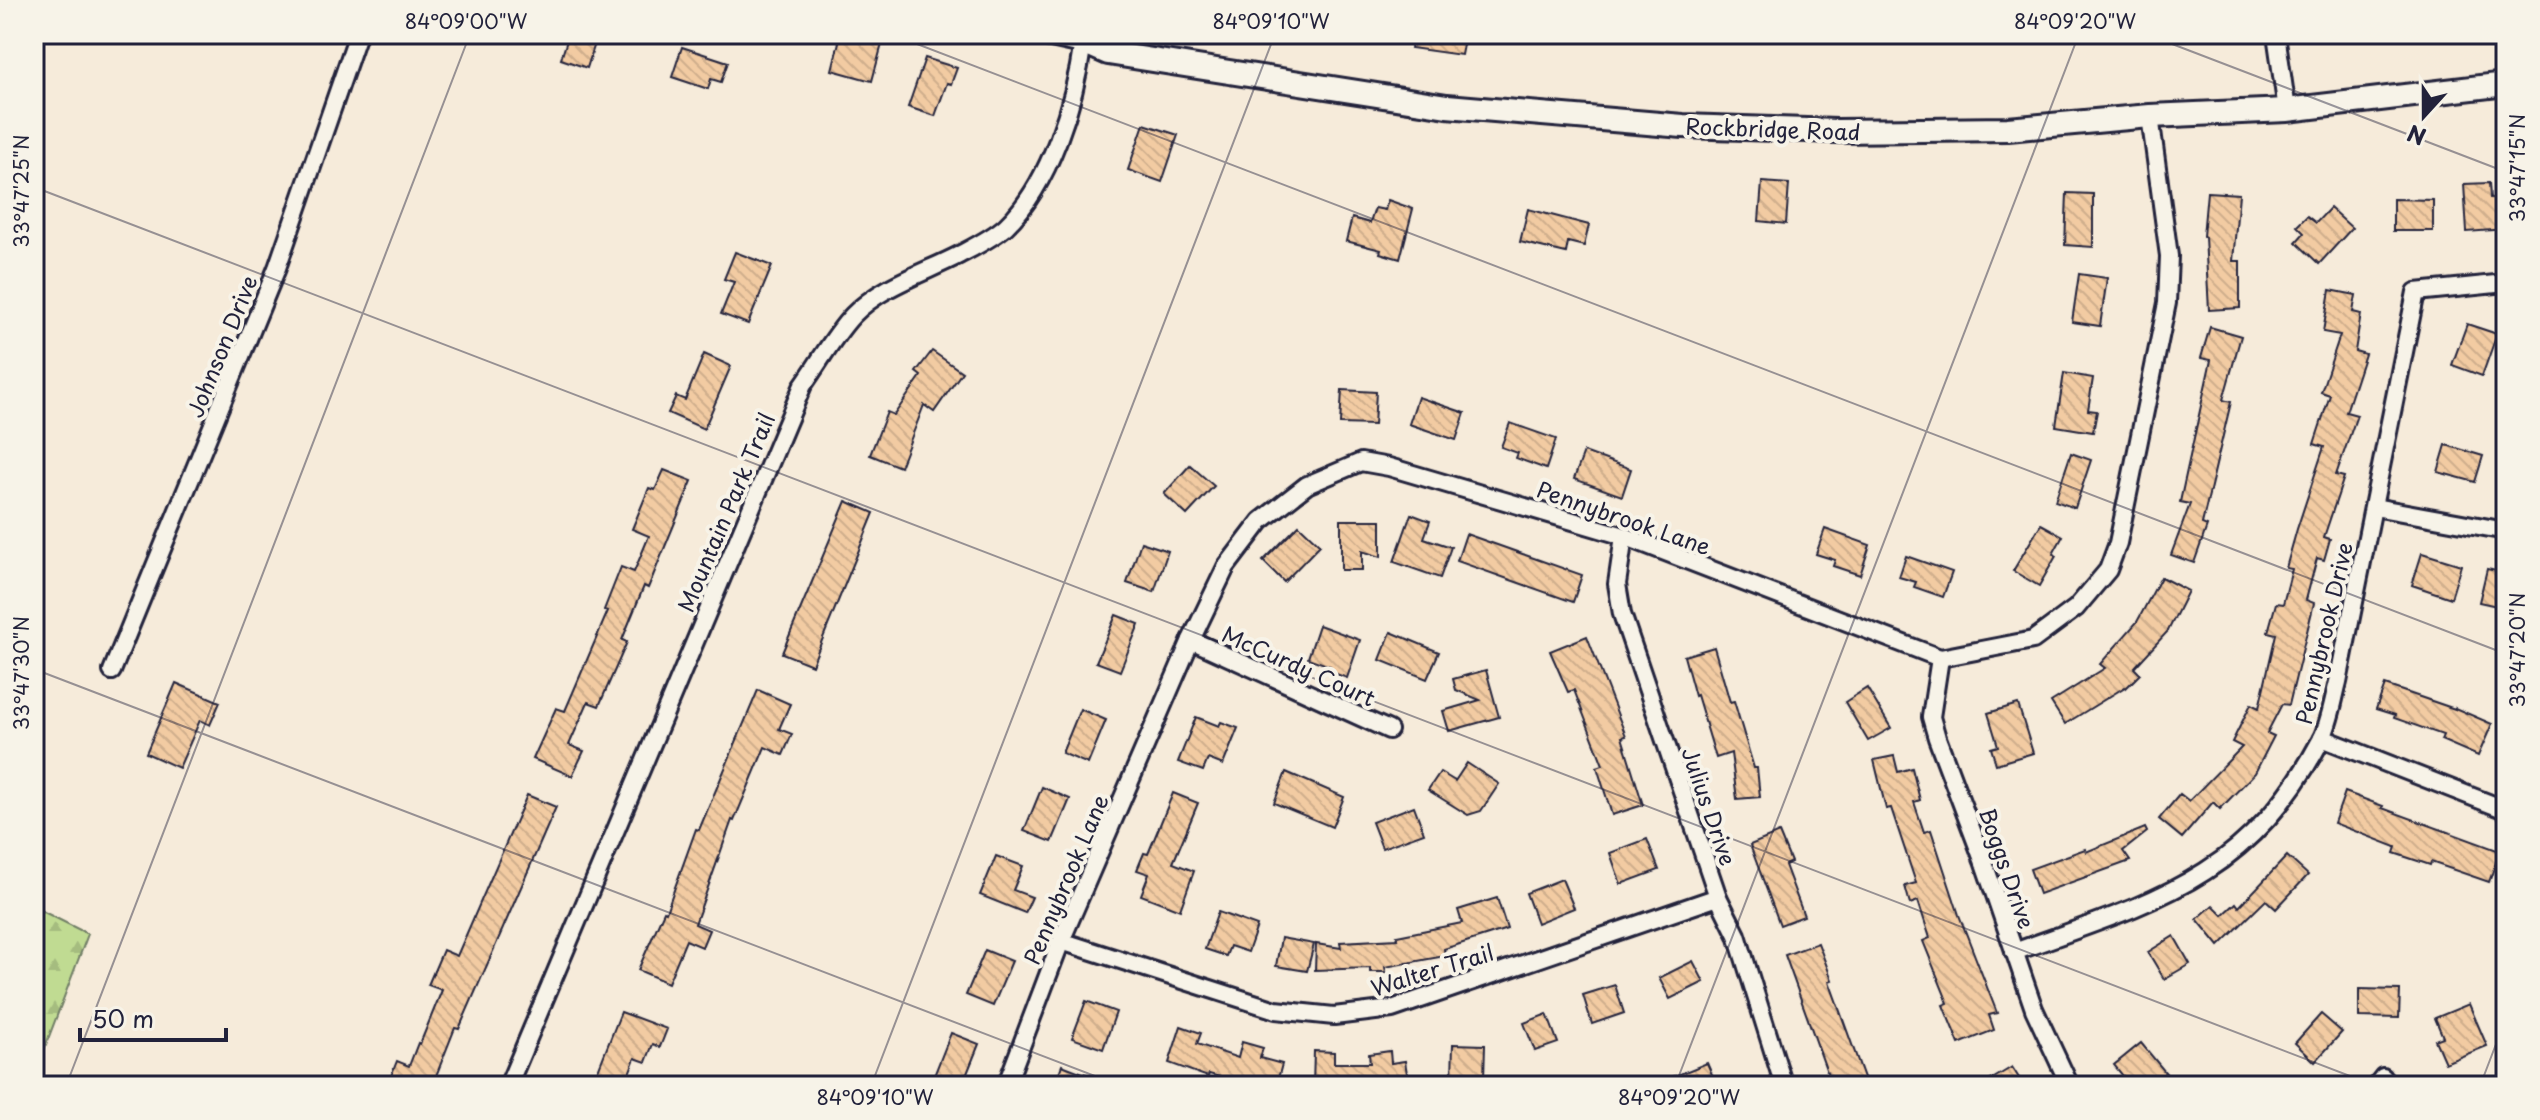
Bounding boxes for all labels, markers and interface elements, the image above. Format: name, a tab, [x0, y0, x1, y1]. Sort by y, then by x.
text: 84°09'00"W	[405, 6, 528, 36]
text: 84°09'10"W	[1212, 6, 1330, 36]
text: 84°09'20"W	[2014, 6, 2136, 36]
north arrow	[2384, 76, 2464, 156]
street label: Rockbridge Road	[1685, 108, 1861, 148]
text: 33°47'15"N	[2502, 114, 2532, 222]
text: N	[2402, 118, 2430, 155]
text: 33°47'25"N	[6, 134, 36, 248]
street label: Johnson Drive	[177, 270, 265, 422]
street label: Mountain Park Trail	[668, 407, 782, 617]
street label: Pennybrook Lane	[1533, 472, 1715, 562]
street label: Pennybrook Drive	[2286, 539, 2360, 727]
text: 33°47'20"N	[2502, 592, 2532, 708]
text: 33°47'30"N	[6, 616, 36, 730]
street label: McCurdy Court	[1217, 616, 1381, 714]
street label: Julius Drive	[1674, 742, 1746, 870]
street label: Pennybrook Lane	[1014, 789, 1116, 969]
street label: Boggs Drive	[1972, 803, 2044, 933]
street label: Walter Trail	[1366, 935, 1498, 1003]
scale bar	[80, 992, 226, 1042]
text: 50 m	[92, 1000, 154, 1036]
text: 84°09'10"W	[816, 1082, 934, 1112]
text: 84°09'20"W	[1618, 1082, 1740, 1112]

